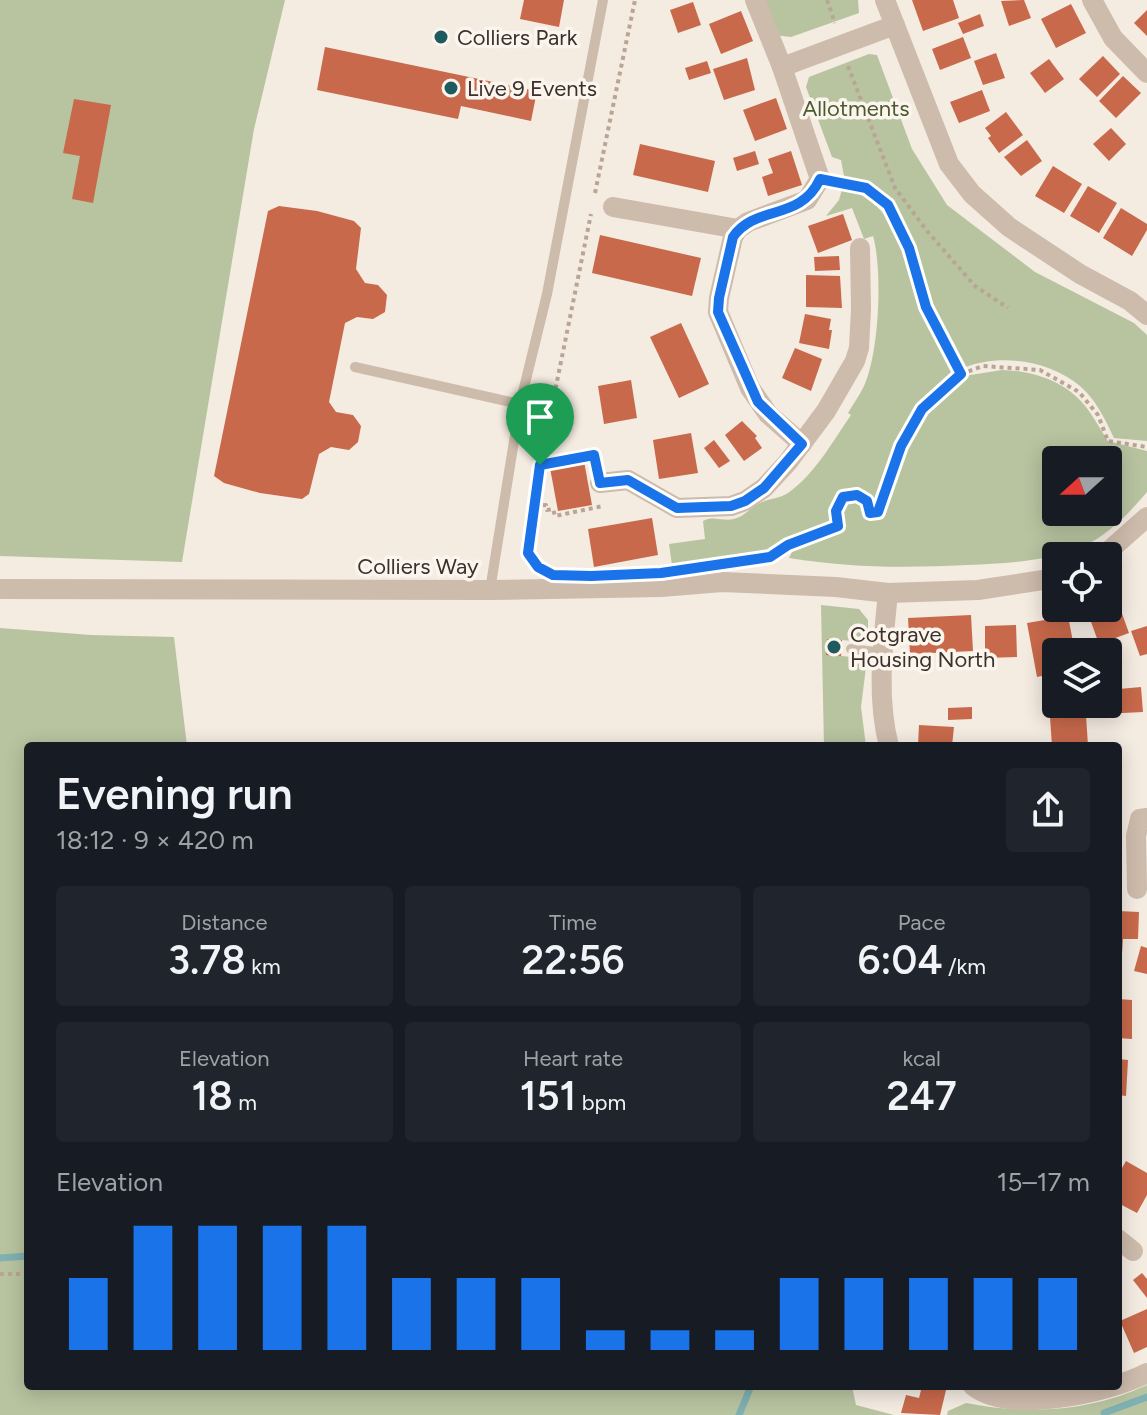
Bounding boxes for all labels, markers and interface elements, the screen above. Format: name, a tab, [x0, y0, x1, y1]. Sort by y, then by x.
place label: Colliers Park	[457, 24, 578, 51]
marker: Colliers Park	[432, 28, 450, 46]
place label: Live 9 Events	[467, 75, 597, 102]
marker: Live 9 Events	[442, 79, 460, 97]
park label: Allotments	[802, 95, 910, 122]
pin	[506, 383, 574, 465]
icon: arrive	[518, 395, 562, 439]
north arrow	[1042, 446, 1122, 526]
map controls	[1042, 446, 1122, 718]
button: locate	[1042, 542, 1122, 622]
street label: Colliers Way	[357, 553, 479, 580]
place label: Cotgrave Housing North	[850, 621, 995, 673]
marker: Cotgrave Housing North	[825, 638, 843, 656]
button: layers	[1042, 638, 1122, 718]
text: Evening run	[56, 767, 293, 820]
button: share	[1006, 768, 1090, 852]
text: 18:12 · 9 × 420 m	[56, 824, 254, 856]
text: Distance	[181, 909, 267, 936]
text: Time	[549, 909, 597, 936]
text: Pace	[898, 909, 945, 936]
text: 3.78	[168, 936, 246, 984]
text: 22:56	[521, 936, 625, 984]
text: 6:04	[857, 936, 943, 984]
text: km	[246, 953, 281, 980]
text: /km	[943, 953, 986, 980]
text: Elevation	[179, 1045, 270, 1072]
text: Heart rate	[523, 1045, 623, 1072]
text: kcal	[902, 1045, 941, 1072]
text: 18	[192, 1072, 233, 1120]
text: 151	[520, 1072, 576, 1120]
text: 247	[887, 1072, 957, 1120]
text: m	[233, 1089, 257, 1116]
text: bpm	[576, 1089, 626, 1116]
text: Elevation	[56, 1166, 163, 1198]
text: 15–17 m	[997, 1166, 1090, 1198]

